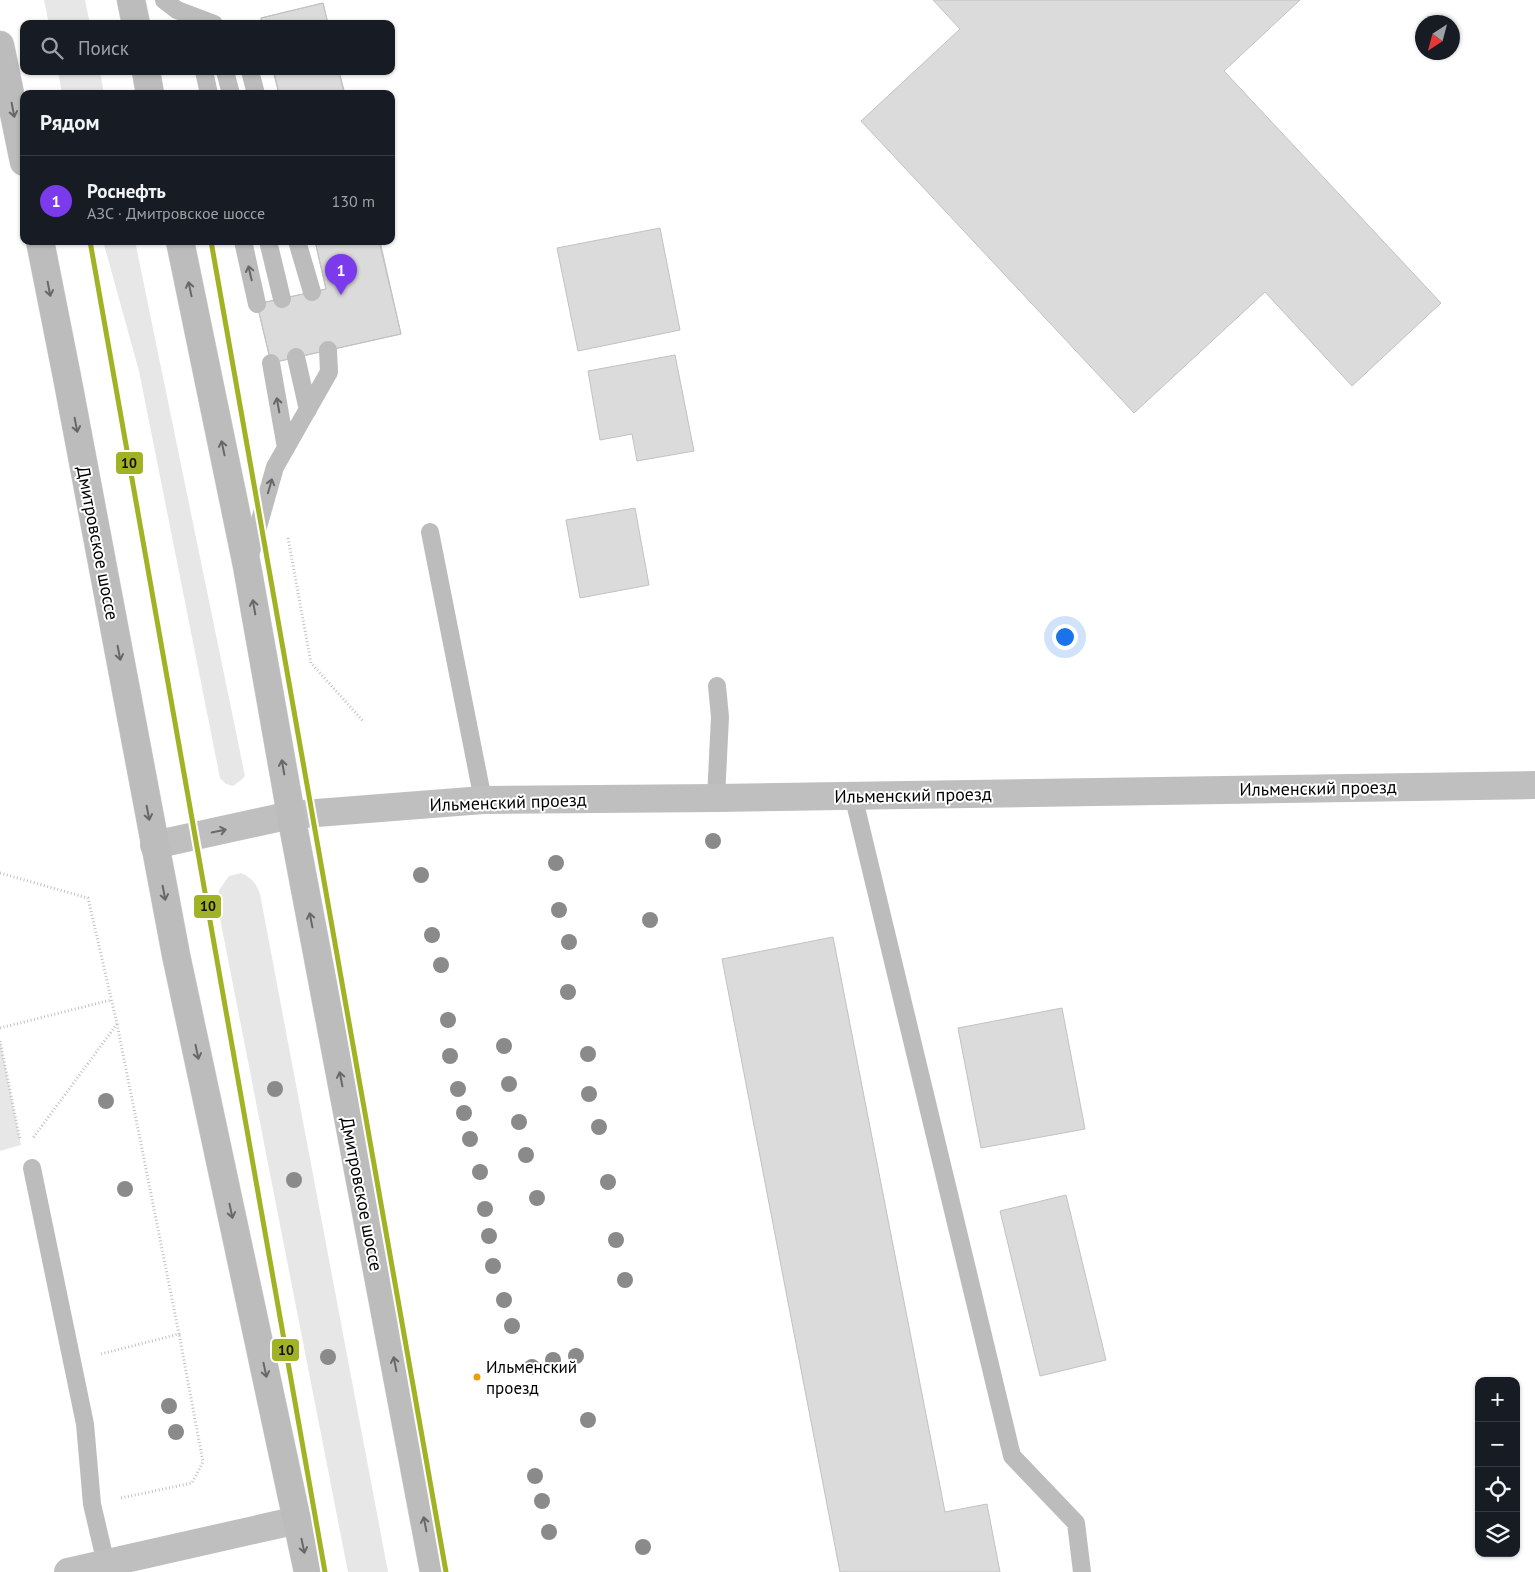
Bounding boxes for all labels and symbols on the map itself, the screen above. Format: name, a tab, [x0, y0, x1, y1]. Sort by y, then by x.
north arrow	[1415, 15, 1460, 60]
one-way arrow	[9, 101, 18, 117]
pin: 1	[325, 254, 357, 295]
one-way arrow	[245, 265, 254, 281]
one-way arrow	[45, 281, 55, 297]
one-way arrow	[185, 281, 194, 297]
one-way arrow	[273, 398, 283, 414]
one-way arrow	[72, 416, 81, 432]
one-way arrow	[217, 440, 227, 456]
line badge: 10	[115, 451, 144, 475]
text: 10	[121, 454, 137, 472]
street label: Дмитровское шоссе	[72, 464, 124, 622]
one-way arrow	[265, 478, 275, 494]
one-way arrow	[249, 600, 258, 616]
your location	[1052, 624, 1078, 650]
one-way arrow	[114, 645, 124, 661]
one-way arrow	[277, 760, 287, 776]
street label: Ильменский проезд	[1239, 775, 1397, 801]
street label: Ильменский проезд	[834, 782, 992, 808]
street label: Ильменский проезд	[429, 788, 587, 816]
one-way arrow	[144, 804, 154, 820]
one-way arrow	[211, 826, 227, 835]
one-way arrow	[159, 885, 169, 901]
line badge: 10	[193, 894, 222, 919]
text: 10	[200, 897, 216, 915]
one-way arrow	[305, 912, 315, 928]
one-way arrow	[192, 1044, 202, 1060]
one-way arrow	[335, 1072, 345, 1088]
street label: Дмитровское шоссе	[336, 1115, 388, 1273]
one-way arrow	[227, 1202, 236, 1218]
line badge: 10	[271, 1338, 300, 1362]
text: 10	[278, 1341, 294, 1359]
place label: Ильменский проезд	[486, 1356, 577, 1399]
one-way arrow	[389, 1357, 399, 1373]
one-way arrow	[261, 1361, 270, 1377]
marker: Ильменский проезд	[472, 1372, 482, 1382]
one-way arrow	[420, 1517, 429, 1533]
one-way arrow	[299, 1538, 308, 1554]

